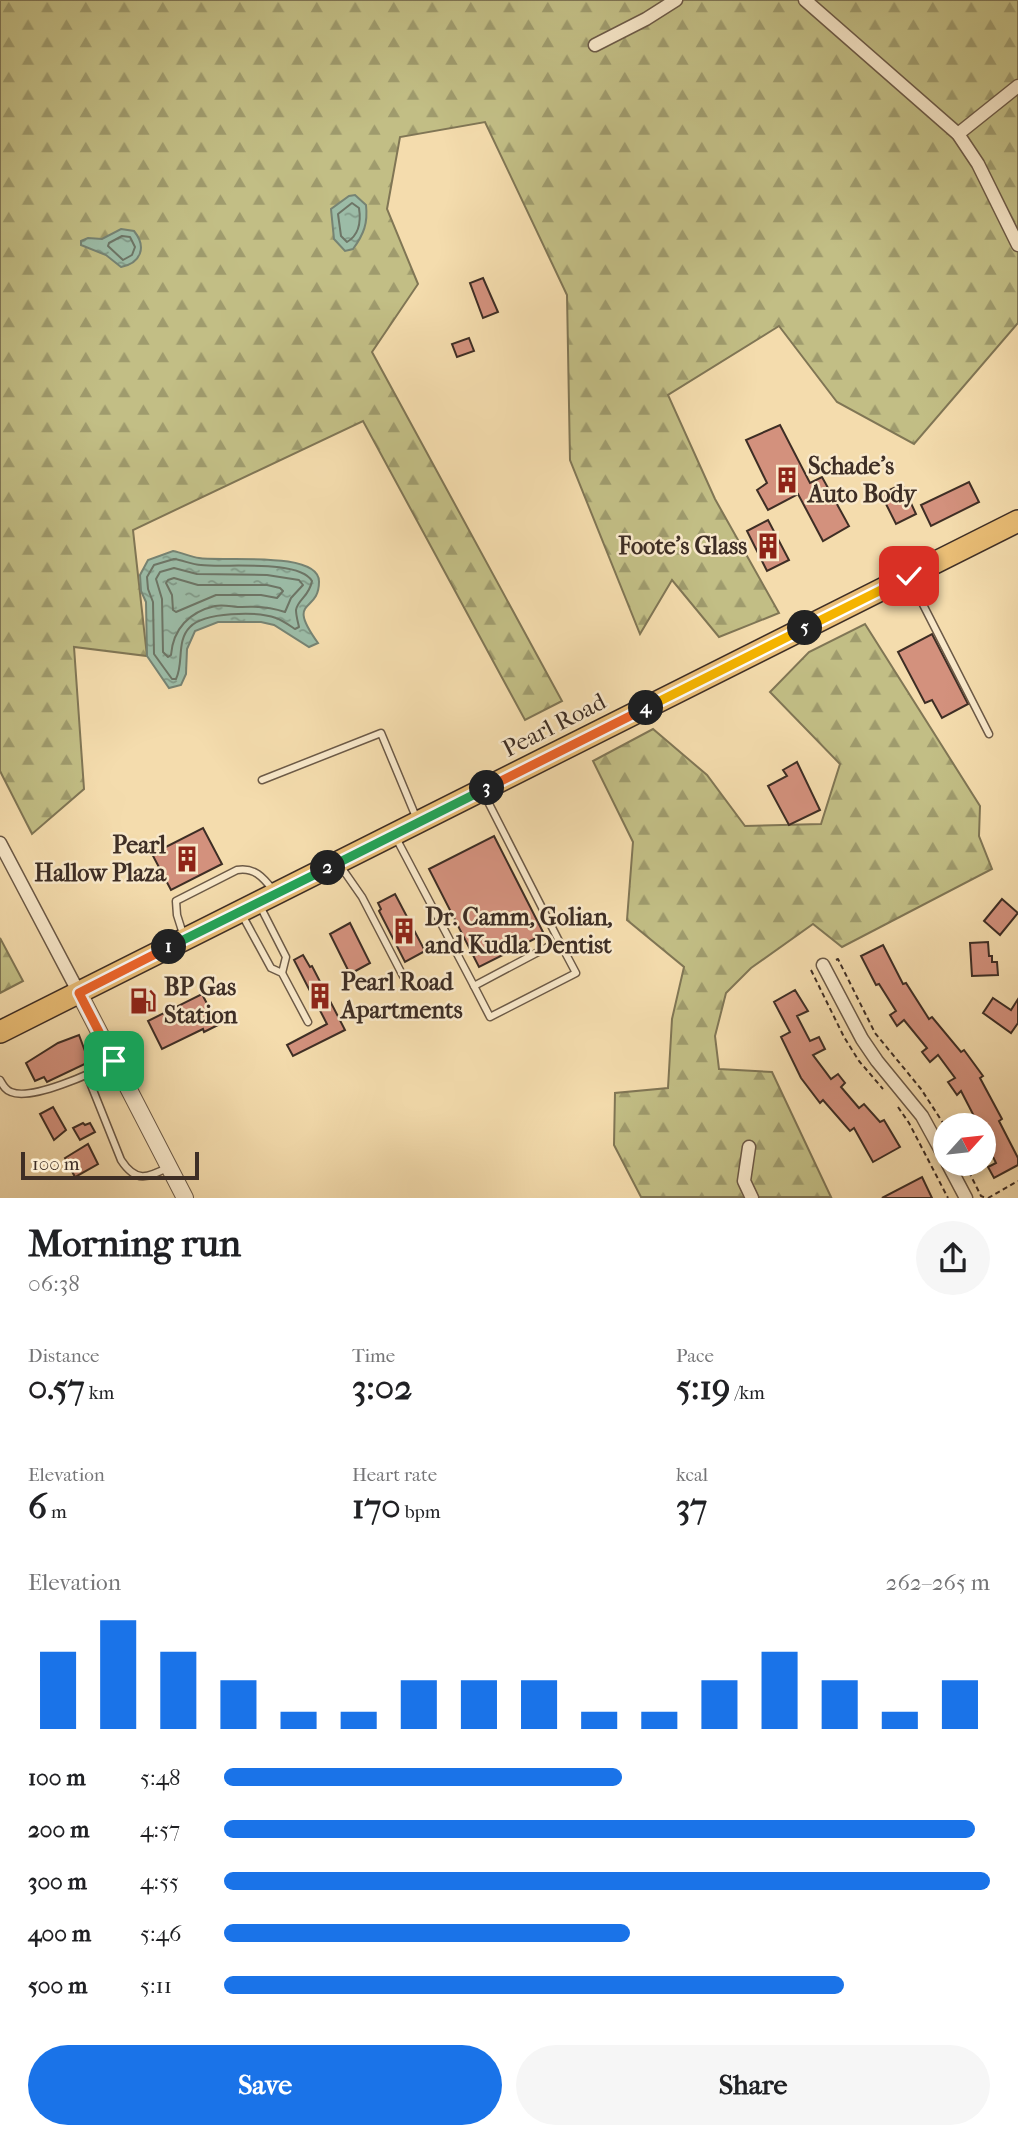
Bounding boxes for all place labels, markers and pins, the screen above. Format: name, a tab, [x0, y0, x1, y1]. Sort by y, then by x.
place label: Schade's Auto Body	[806, 452, 917, 508]
building icon: Schade's Auto Body	[772, 465, 802, 495]
building icon: Foote's Glass	[753, 531, 783, 561]
place label: Foote's Glass	[617, 532, 747, 560]
pin	[879, 546, 939, 606]
pin: 5	[788, 610, 822, 646]
pin: 4	[628, 690, 664, 726]
pin: 3	[470, 770, 504, 806]
place label: Pearl Hallow Plaza	[34, 831, 167, 887]
building icon: Pearl Hallow Plaza	[172, 844, 202, 874]
pin: 2	[310, 850, 346, 886]
place label: Dr. Camm, Golian, and Kudla Dentist	[425, 903, 613, 959]
building icon: Dr. Camm, Golian, and Kudla Dentist	[389, 916, 419, 946]
pin: 1	[152, 930, 186, 964]
place label: Pearl Road Apartments	[339, 968, 463, 1024]
place label: BP Gas Station	[164, 973, 239, 1029]
building icon: Pearl Road Apartments	[305, 981, 335, 1011]
fuel station icon: BP Gas Station	[128, 986, 158, 1016]
pin	[84, 1031, 144, 1091]

